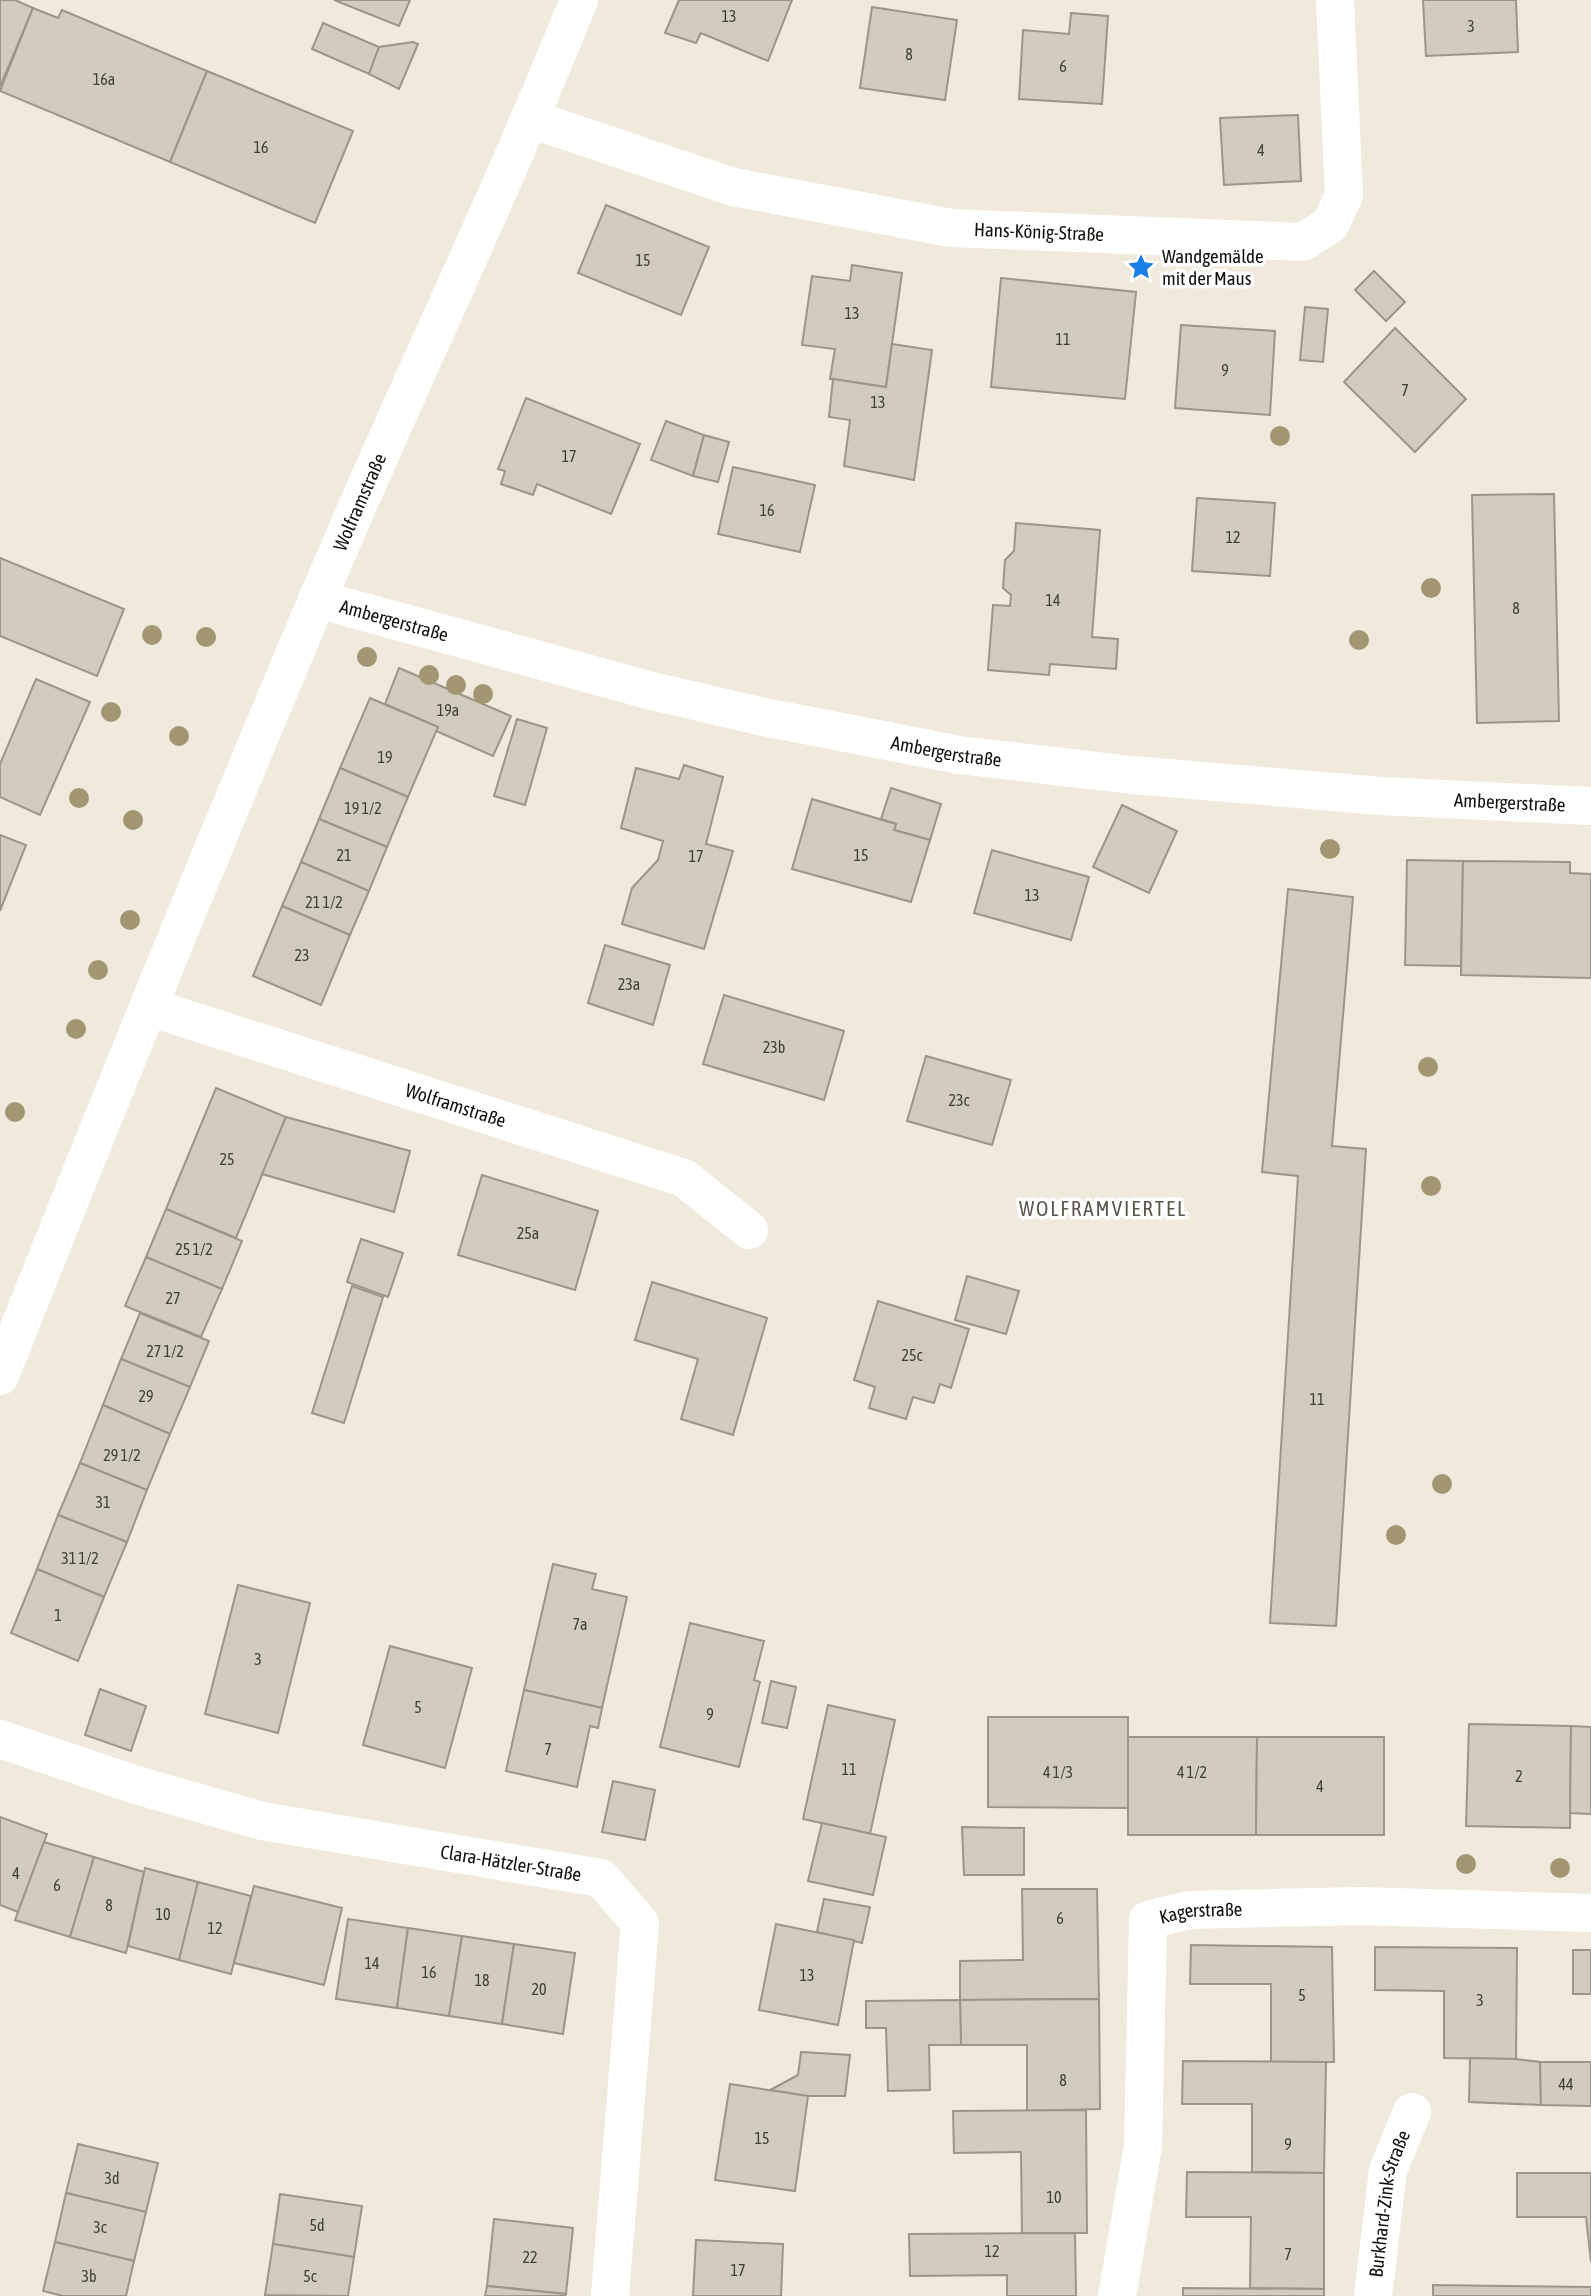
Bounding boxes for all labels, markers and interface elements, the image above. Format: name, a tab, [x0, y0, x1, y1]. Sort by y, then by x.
house number: 13	[721, 7, 737, 25]
house number: 3	[1467, 17, 1475, 35]
house number: 8	[905, 45, 913, 63]
house number: 6	[1059, 57, 1067, 75]
house number: 16a	[93, 70, 115, 88]
house number: 16	[253, 138, 269, 156]
house number: 4	[1257, 141, 1265, 159]
street label: Hans-König-Straße	[974, 218, 1104, 245]
place label: Wandgemälde mit der Maus	[1162, 245, 1264, 289]
house number: 15	[635, 251, 651, 269]
place icon: Wandgemälde mit der Maus	[1126, 252, 1156, 282]
house number: 13	[844, 304, 860, 322]
house number: 11	[1055, 330, 1071, 348]
house number: 9	[1221, 361, 1229, 379]
house number: 7	[1401, 381, 1409, 399]
house number: 13	[870, 393, 886, 411]
house number: 17	[561, 447, 577, 465]
street label: Wolframstraße	[328, 450, 390, 554]
house number: 16	[759, 501, 775, 519]
house number: 12	[1225, 528, 1241, 546]
house number: 14	[1045, 591, 1061, 609]
street label: Ambergerstraße	[337, 595, 451, 646]
house number: 8	[1512, 599, 1520, 617]
house number: 19a	[437, 701, 459, 719]
street label: Ambergerstraße	[889, 731, 1003, 771]
house number: 19	[377, 748, 393, 766]
street label: Ambergerstraße	[1454, 788, 1566, 816]
house number: 19 1/2	[344, 799, 382, 817]
house number: 21	[336, 846, 352, 864]
house number: 15	[853, 846, 869, 864]
house number: 17	[688, 847, 704, 865]
house number: 13	[1024, 886, 1040, 904]
house number: 21 1/2	[305, 893, 343, 911]
house number: 23	[294, 946, 310, 964]
house number: 23a	[618, 975, 640, 993]
house number: 23b	[763, 1038, 785, 1056]
street label: Wolframstraße	[403, 1079, 509, 1131]
house number: 23c	[949, 1091, 970, 1109]
house number: 25	[219, 1150, 235, 1168]
district label: WOLFRAMVIERTEL	[1019, 1196, 1187, 1220]
house number: 25a	[517, 1224, 539, 1242]
house number: 25 1/2	[175, 1240, 213, 1258]
house number: 27	[165, 1289, 181, 1307]
house number: 27 1/2	[146, 1342, 184, 1360]
house number: 25c	[902, 1346, 923, 1364]
house number: 29	[138, 1387, 154, 1405]
house number: 11	[1309, 1390, 1325, 1408]
house number: 29 1/2	[103, 1446, 141, 1464]
house number: 31	[95, 1493, 111, 1511]
house number: 31 1/2	[61, 1549, 99, 1567]
house number: 1	[54, 1606, 62, 1624]
house number: 7a	[573, 1615, 587, 1633]
house number: 3	[254, 1650, 262, 1668]
house number: 5	[414, 1698, 422, 1716]
house number: 9	[706, 1705, 714, 1723]
house number: 7	[544, 1740, 552, 1758]
house number: 11	[841, 1760, 857, 1778]
house number: 4 1/3	[1043, 1763, 1073, 1781]
house number: 4 1/2	[1177, 1763, 1207, 1781]
house number: 2	[1515, 1767, 1523, 1785]
house number: 4	[1316, 1777, 1324, 1795]
street label: Clara-Hätzler-Straße	[439, 1840, 583, 1886]
house number: 4	[12, 1864, 20, 1882]
house number: 6	[53, 1876, 61, 1894]
house number: 8	[105, 1896, 113, 1914]
street label: Kagerstraße	[1157, 1898, 1243, 1928]
house number: 10	[155, 1905, 171, 1923]
house number: 6	[1056, 1909, 1064, 1927]
house number: 12	[207, 1919, 223, 1937]
house number: 14	[364, 1954, 380, 1972]
house number: 16	[421, 1963, 437, 1981]
house number: 13	[799, 1966, 815, 1984]
house number: 18	[474, 1971, 490, 1989]
house number: 20	[531, 1980, 547, 1998]
house number: 5	[1298, 1986, 1306, 2004]
house number: 3	[1476, 1991, 1484, 2009]
house number: 8	[1059, 2071, 1067, 2089]
house number: 44	[1558, 2075, 1574, 2093]
street label: Burkhard-Zink-Straße	[1364, 2127, 1414, 2278]
house number: 15	[754, 2129, 770, 2147]
house number: 9	[1284, 2135, 1292, 2153]
house number: 3d	[104, 2169, 120, 2187]
house number: 10	[1046, 2188, 1062, 2206]
house number: 5d	[309, 2216, 325, 2234]
house number: 3c	[93, 2218, 107, 2236]
house number: 12	[984, 2242, 1000, 2260]
house number: 7	[1284, 2245, 1292, 2263]
house number: 22	[522, 2248, 538, 2266]
house number: 17	[730, 2261, 746, 2279]
house number: 3b	[81, 2267, 97, 2285]
house number: 5c	[303, 2267, 317, 2285]

